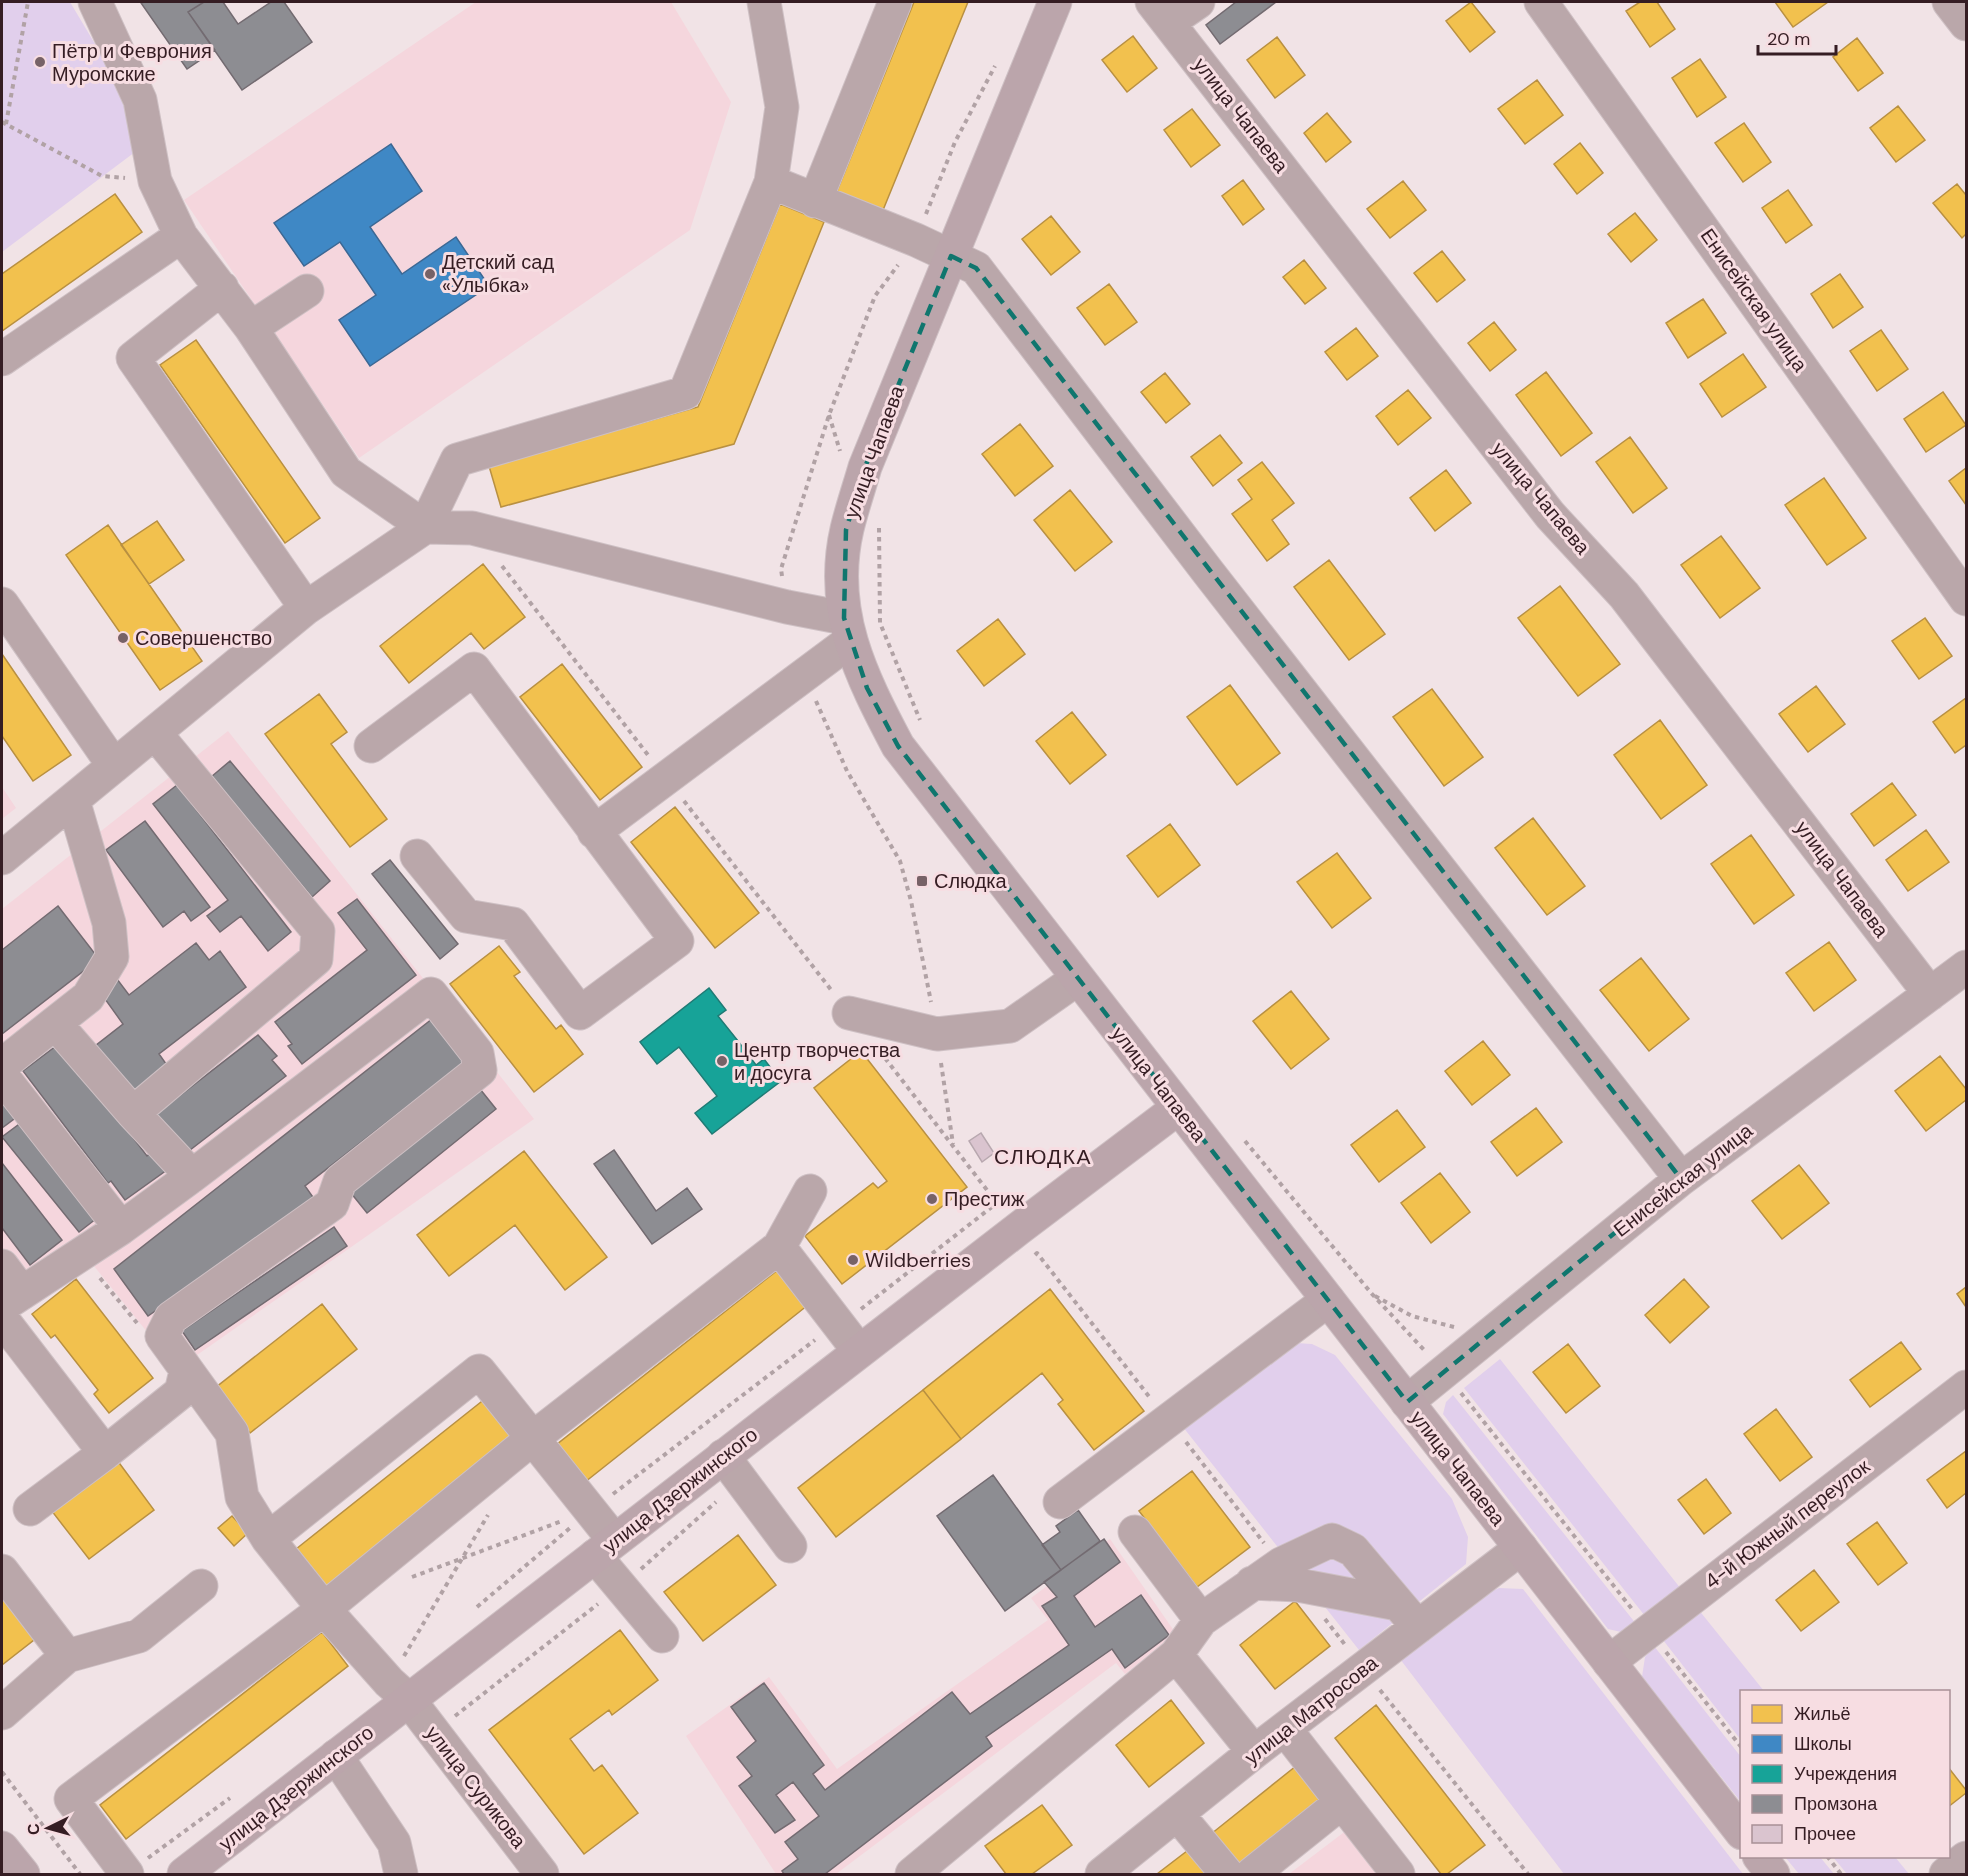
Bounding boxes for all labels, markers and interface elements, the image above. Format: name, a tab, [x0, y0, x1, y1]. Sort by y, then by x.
scale bar	[1758, 18, 1836, 56]
text: 20 m	[1767, 27, 1810, 51]
place label: Пётр и Феврония Муромские	[52, 38, 212, 87]
street label: улица Чапаева	[1188, 52, 1295, 179]
marker: Пётр и Феврония Муромские	[33, 55, 47, 69]
street label: Енисейская улица	[1695, 223, 1814, 378]
place label: Детский сад «Улыбка»	[442, 249, 554, 298]
marker: Детский сад «Улыбка»	[423, 267, 437, 281]
street label: улица Чапаева	[838, 381, 910, 522]
street label: улица Чапаева	[1486, 436, 1596, 560]
place label: Совершенство	[135, 625, 272, 651]
marker: Совершенство	[116, 631, 130, 645]
street label: улица Чапаева	[1790, 816, 1895, 943]
place label: Слюдка	[934, 868, 1008, 894]
marker: Слюдка	[915, 874, 929, 888]
street label: улица Чапаева	[1106, 1021, 1213, 1148]
place label: Центр творчества и досуга	[734, 1037, 901, 1086]
marker: Центр творчества и досуга	[715, 1054, 729, 1068]
street label: Енисейская улица	[1608, 1117, 1758, 1242]
district label: СЛЮДКА	[994, 1143, 1092, 1171]
place label: Престиж	[944, 1186, 1025, 1212]
marker: Престиж	[925, 1192, 939, 1206]
place label: Wildberries	[865, 1247, 971, 1273]
marker: Wildberries	[846, 1253, 860, 1267]
street label: улица Чапаева	[1405, 1405, 1512, 1532]
street label: улица Дзержинского	[597, 1421, 763, 1559]
street label: 4-й Южный переулок	[1699, 1453, 1875, 1595]
street label: улица Матросова	[1239, 1649, 1384, 1770]
legend	[1740, 1690, 1950, 1858]
text: Жильё	[1794, 1702, 1851, 1726]
street label: улица Дзержинского	[213, 1719, 379, 1857]
street label: улица Сурикова	[420, 1721, 532, 1854]
text: Школы	[1794, 1732, 1852, 1756]
text: Учреждения	[1794, 1762, 1897, 1786]
text: Промзона	[1794, 1792, 1878, 1816]
north arrow	[18, 1798, 78, 1858]
text: С	[23, 1822, 45, 1836]
text: Прочее	[1794, 1822, 1856, 1846]

